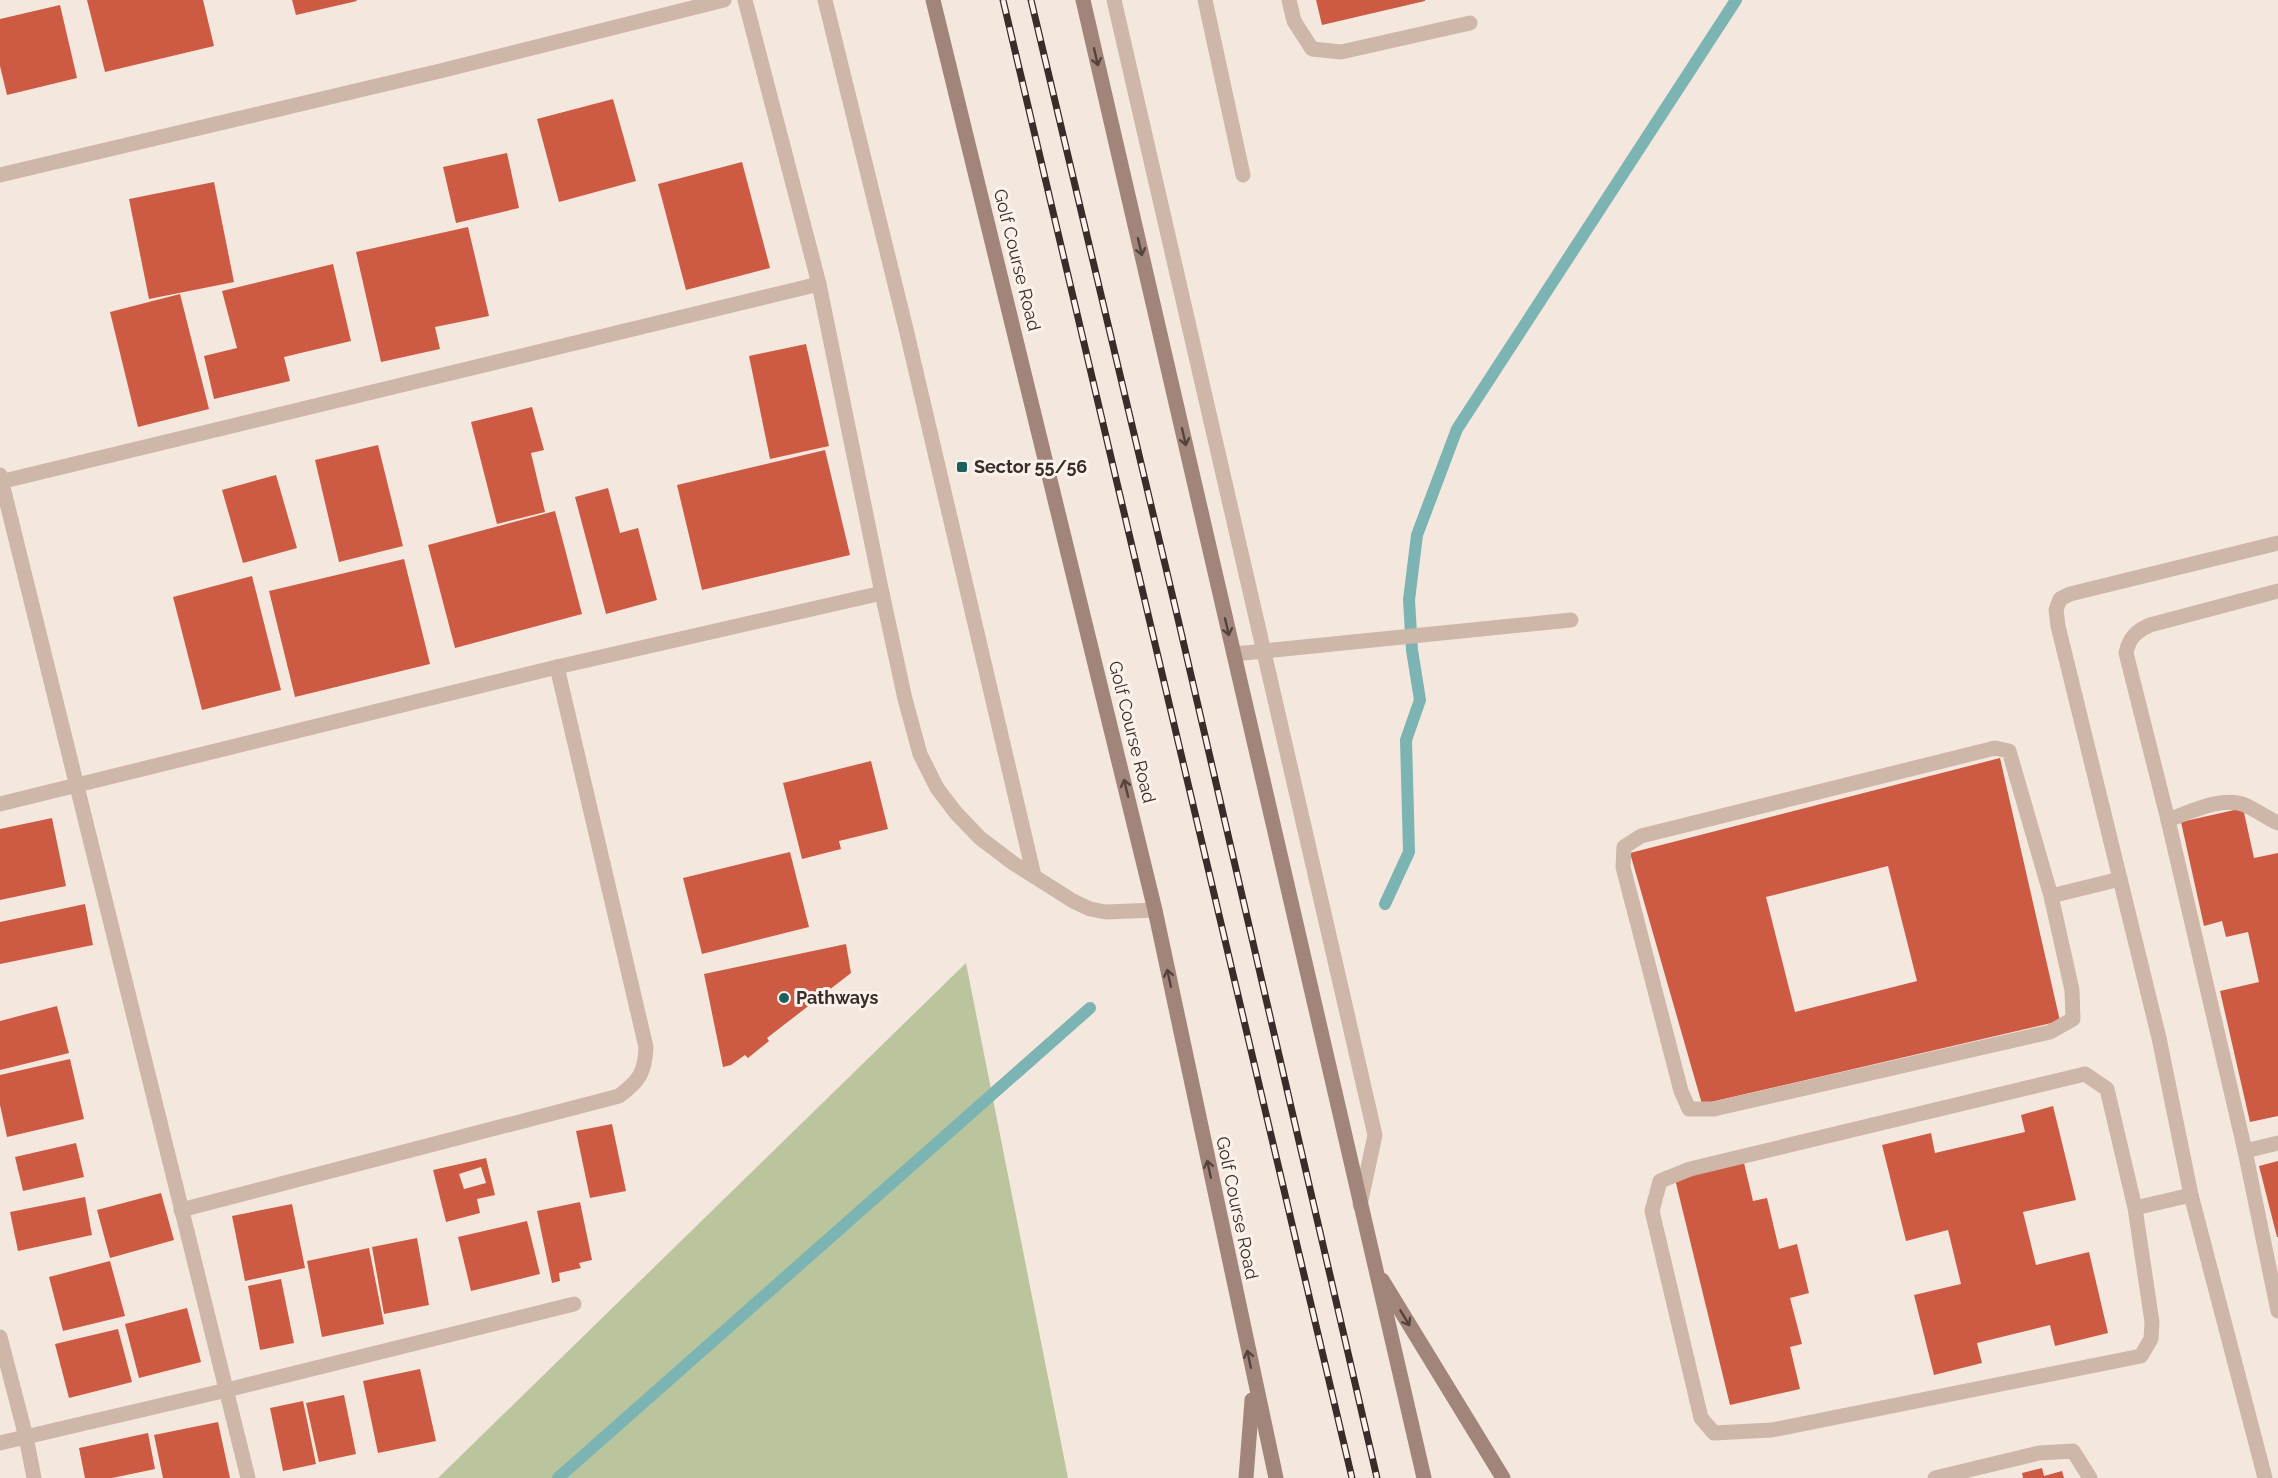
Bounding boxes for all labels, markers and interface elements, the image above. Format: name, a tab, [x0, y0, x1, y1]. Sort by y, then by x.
one-way arrow	[1091, 47, 1102, 66]
street label: Golf Course Road	[990, 187, 1045, 333]
one-way arrow	[1134, 237, 1146, 256]
one-way arrow	[1178, 427, 1190, 446]
place label: Sector 55/56	[974, 456, 1087, 477]
marker: Sector 55/56	[955, 460, 969, 474]
one-way arrow	[1222, 617, 1234, 636]
street label: Golf Course Road	[1105, 659, 1160, 805]
one-way arrow	[1119, 778, 1131, 797]
one-way arrow	[1163, 968, 1174, 988]
place label: Pathways	[796, 987, 878, 1008]
marker: Pathways	[777, 991, 791, 1005]
street label: Golf Course Road	[1212, 1134, 1263, 1281]
one-way arrow	[1203, 1159, 1214, 1179]
one-way arrow	[1399, 1309, 1411, 1326]
one-way arrow	[1243, 1350, 1254, 1370]

